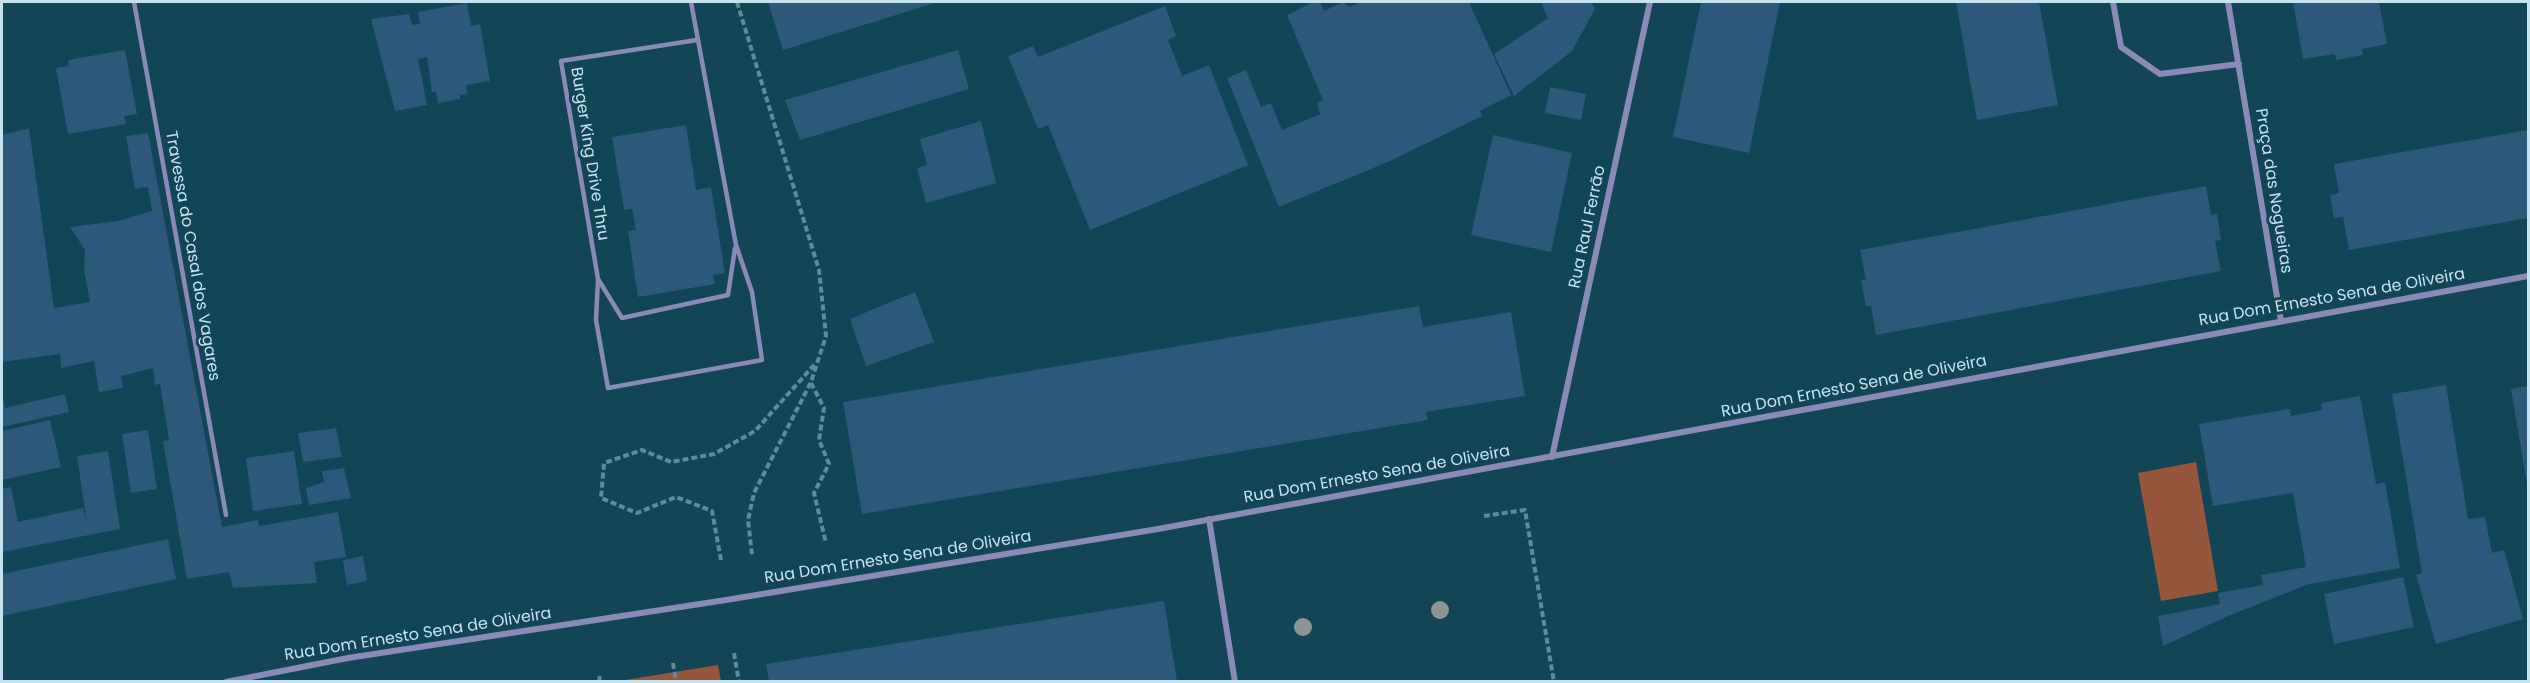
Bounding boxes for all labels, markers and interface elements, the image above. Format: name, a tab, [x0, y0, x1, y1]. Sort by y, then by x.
street label: Burger King Drive Thru	[566, 66, 612, 242]
street label: Praça das Nogueiras	[2250, 107, 2296, 275]
street label: Travessa do Casal dos Vagares	[161, 130, 223, 382]
street label: Rua Raul Ferrão	[1566, 164, 1610, 290]
street label: Rua Dom Ernesto Sena de Oliveira	[2197, 265, 2467, 331]
street label: Rua Dom Ernesto Sena de Oliveira	[1720, 352, 1988, 422]
street label: Rua Dom Ernesto Sena de Oliveira	[1242, 442, 1512, 508]
street label: Rua Dom Ernesto Sena de Oliveira	[763, 527, 1033, 589]
street label: Rua Dom Ernesto Sena de Oliveira	[283, 604, 553, 666]

